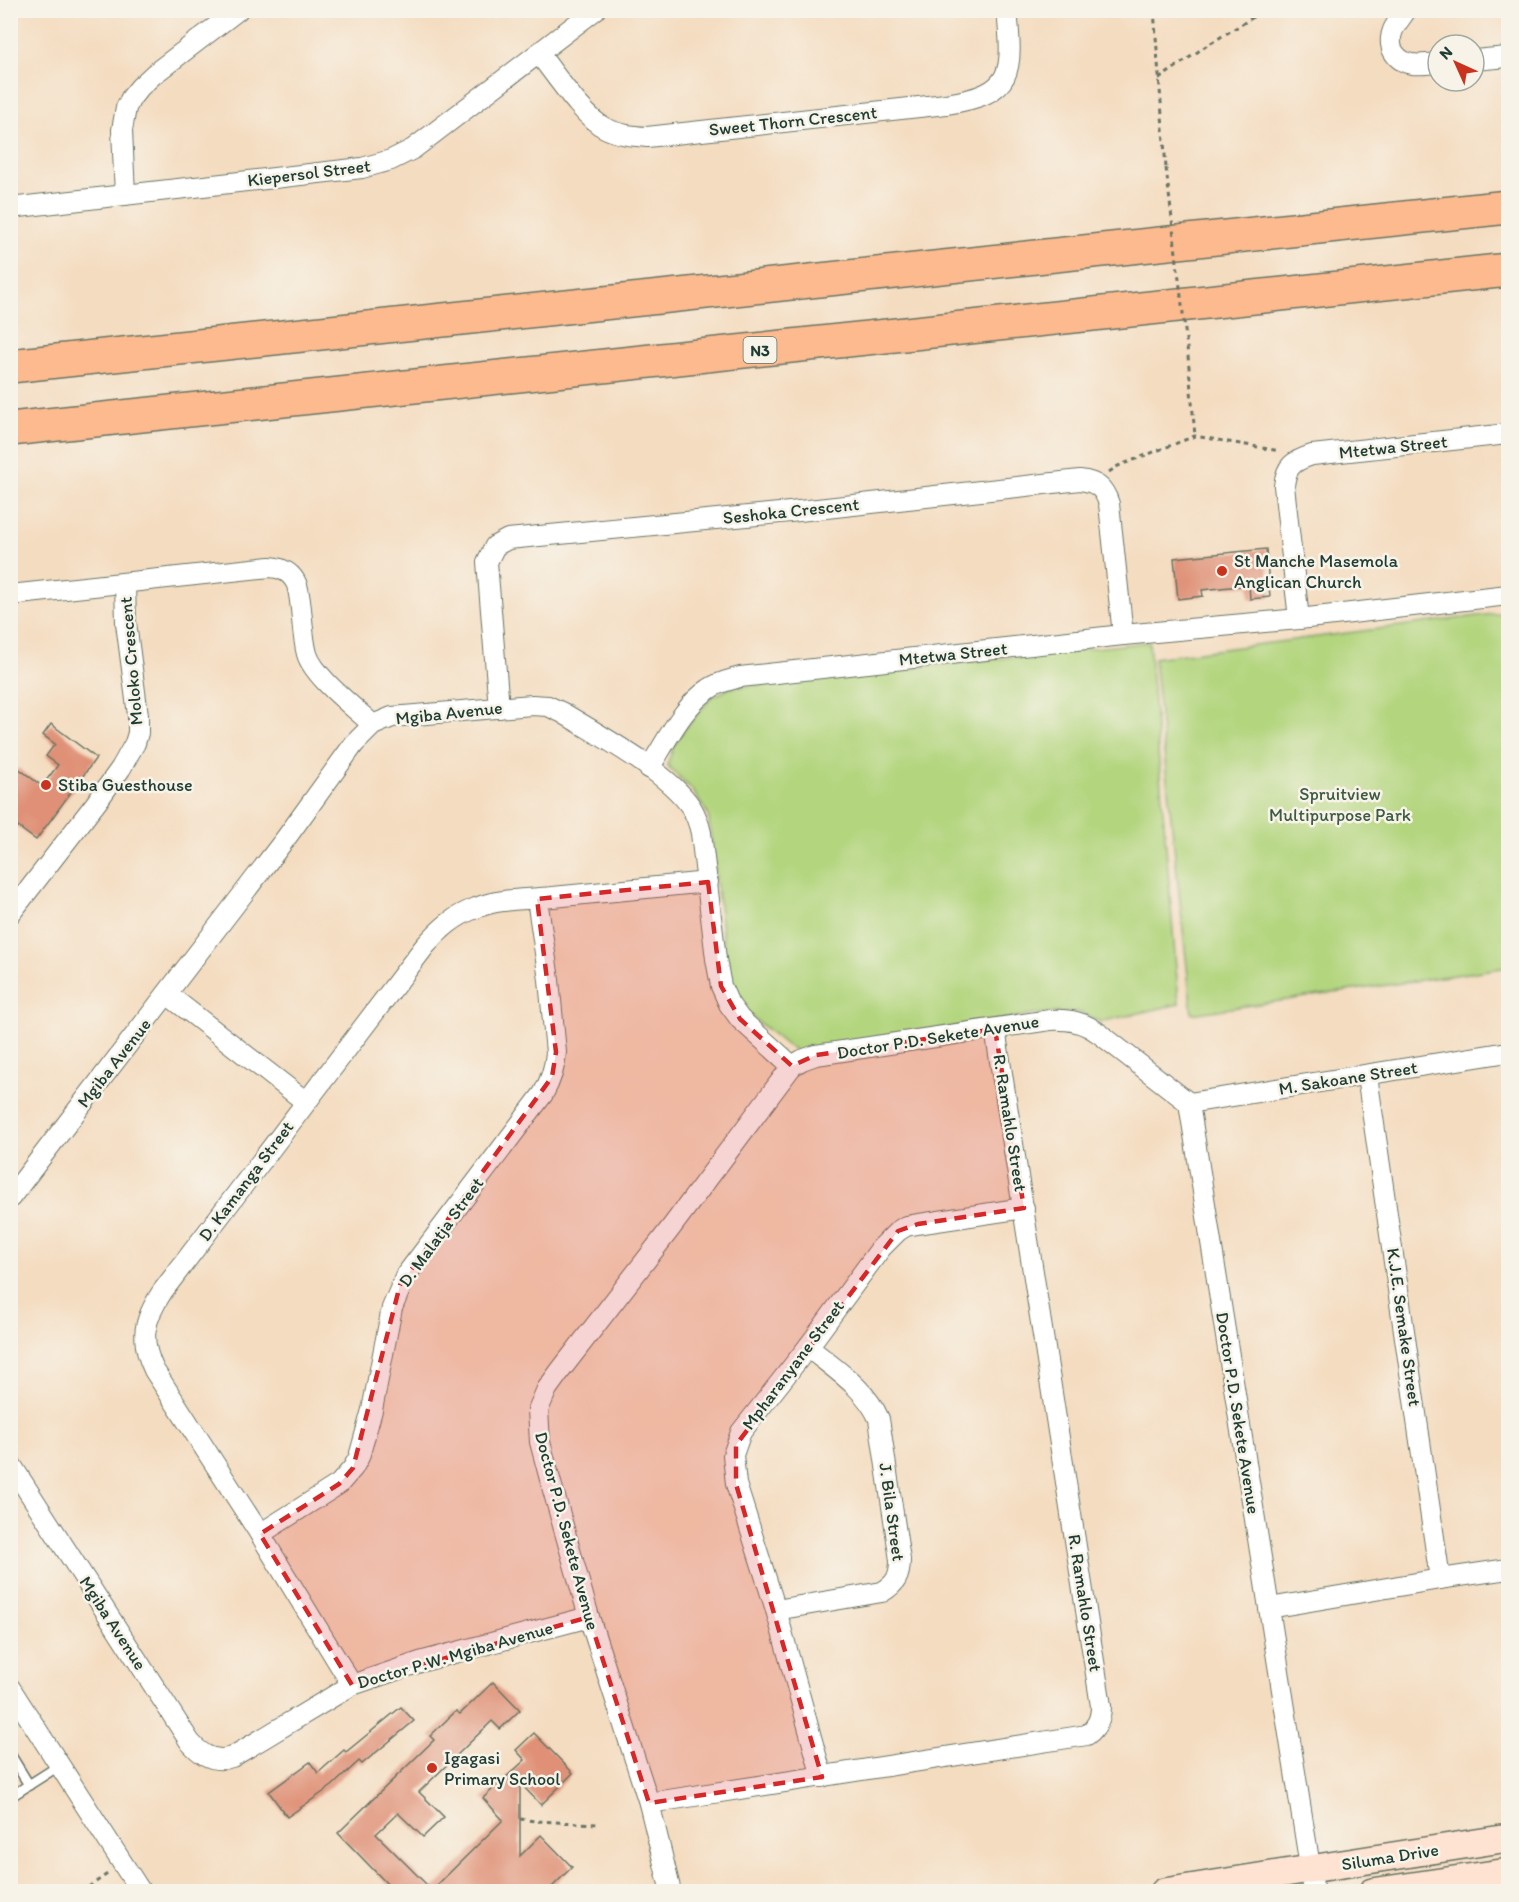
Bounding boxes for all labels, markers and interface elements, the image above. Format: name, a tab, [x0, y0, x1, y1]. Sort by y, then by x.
north arrow	[1426, 33, 1486, 93]
text: N	[1435, 42, 1456, 63]
street label: Sweet Thorn Crescent	[708, 101, 878, 141]
street label: Kiepersol Street	[246, 154, 372, 191]
road number: N3	[744, 337, 777, 363]
street label: Mtetwa Street	[1338, 430, 1449, 464]
street label: Seshoka Crescent	[722, 493, 860, 529]
place label: St Manche Masemola Anglican Church	[1234, 550, 1399, 593]
marker: St Manche Masemola Anglican Church	[1215, 564, 1229, 578]
street label: Moloko Crescent	[114, 596, 148, 726]
street label: Mtetwa Street	[898, 637, 1009, 671]
street label: Mgiba Avenue	[394, 696, 504, 730]
place label: Stiba Guesthouse	[58, 774, 193, 796]
marker: Stiba Guesthouse	[39, 778, 53, 792]
park label: Spruitview Multipurpose Park	[1269, 783, 1411, 826]
street label: Doctor P.D. Sekete Avenue	[835, 1010, 1041, 1064]
street label: Mgiba Avenue	[72, 1014, 156, 1112]
street label: R. Ramahlo Street	[988, 1053, 1032, 1194]
street label: M. Sakoane Street	[1277, 1056, 1419, 1100]
street label: D. Kamanga Street	[194, 1116, 299, 1245]
street label: D. Malatja Street	[394, 1173, 488, 1291]
street label: K.J.E. Semake Street	[1382, 1246, 1426, 1408]
street label: Mpharanyane Street	[737, 1296, 849, 1434]
street label: Doctor P.D. Sekete Avenue	[1211, 1310, 1265, 1516]
street label: Doctor P.D. Sekete Avenue	[530, 1429, 604, 1633]
street label: J. Bila Street	[874, 1461, 910, 1563]
street label: R. Ramahlo Street	[1063, 1533, 1107, 1674]
street label: Mgiba Avenue	[75, 1572, 151, 1674]
street label: Doctor P.W. Mgiba Avenue	[355, 1617, 555, 1693]
place label: Igagasi Primary School	[444, 1747, 560, 1790]
marker: Igagasi Primary School	[425, 1761, 439, 1775]
street label: Siluma Drive	[1340, 1838, 1440, 1876]

